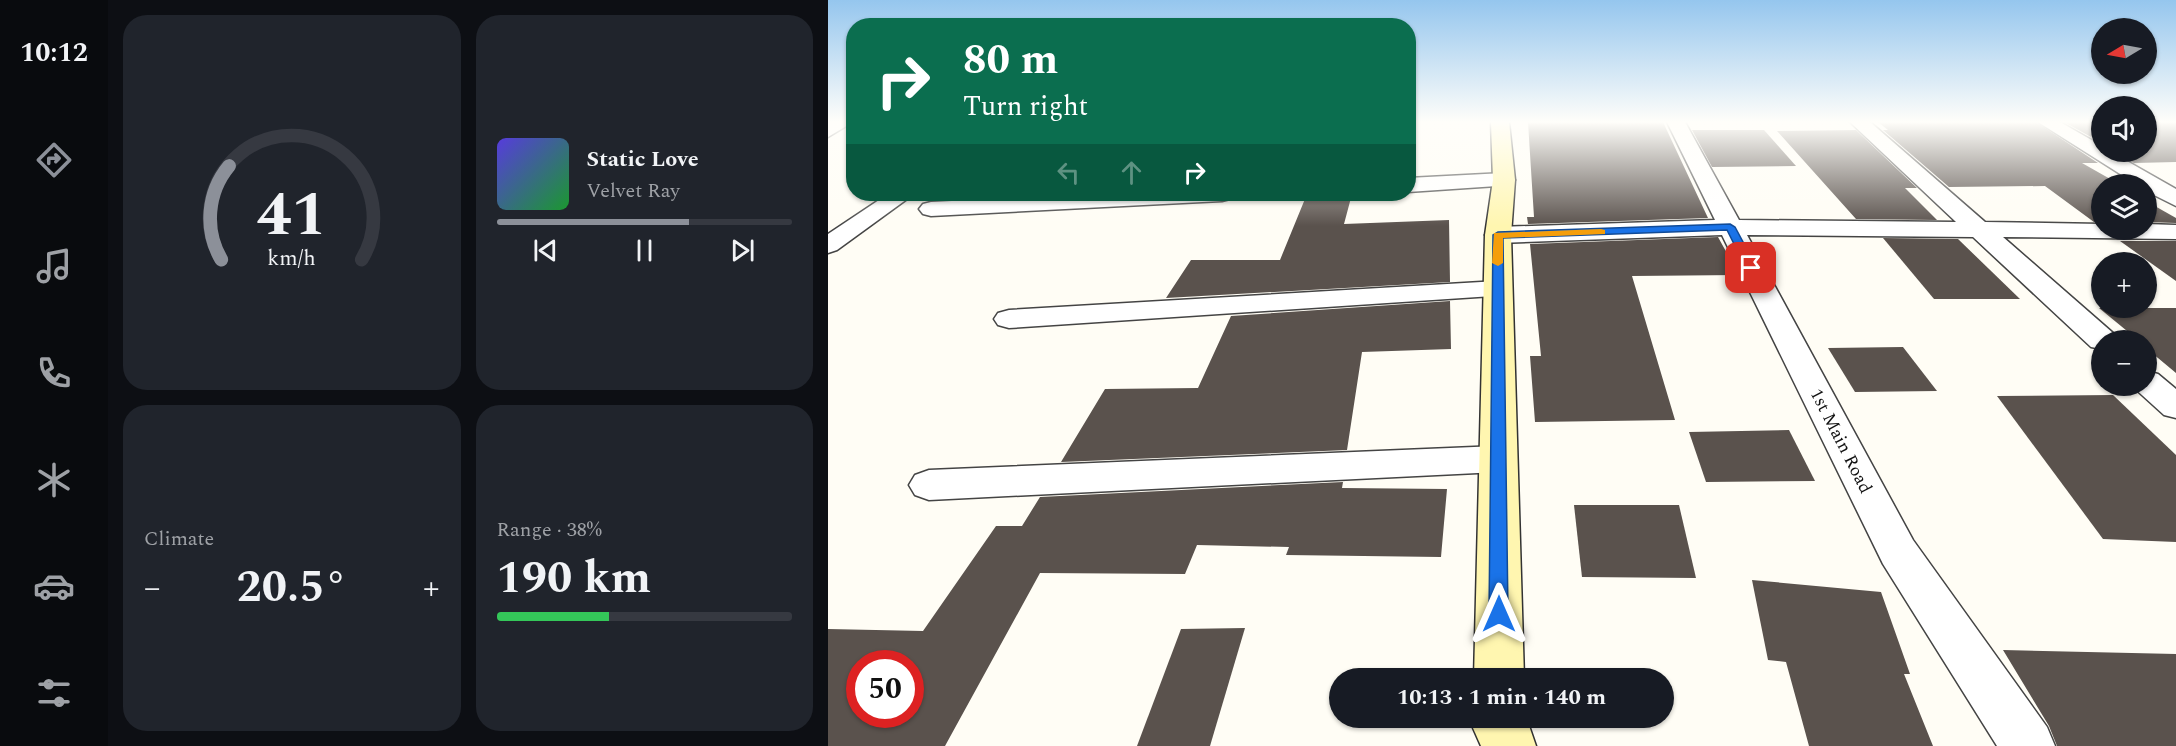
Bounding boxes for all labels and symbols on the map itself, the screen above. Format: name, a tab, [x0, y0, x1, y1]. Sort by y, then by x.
north arrow	[2091, 18, 2157, 84]
pin	[1725, 242, 1776, 293]
street label: 1st Main Road	[1803, 384, 1879, 498]
position arrow	[1467, 582, 1531, 646]
speed limit sign: 50	[846, 650, 924, 728]

